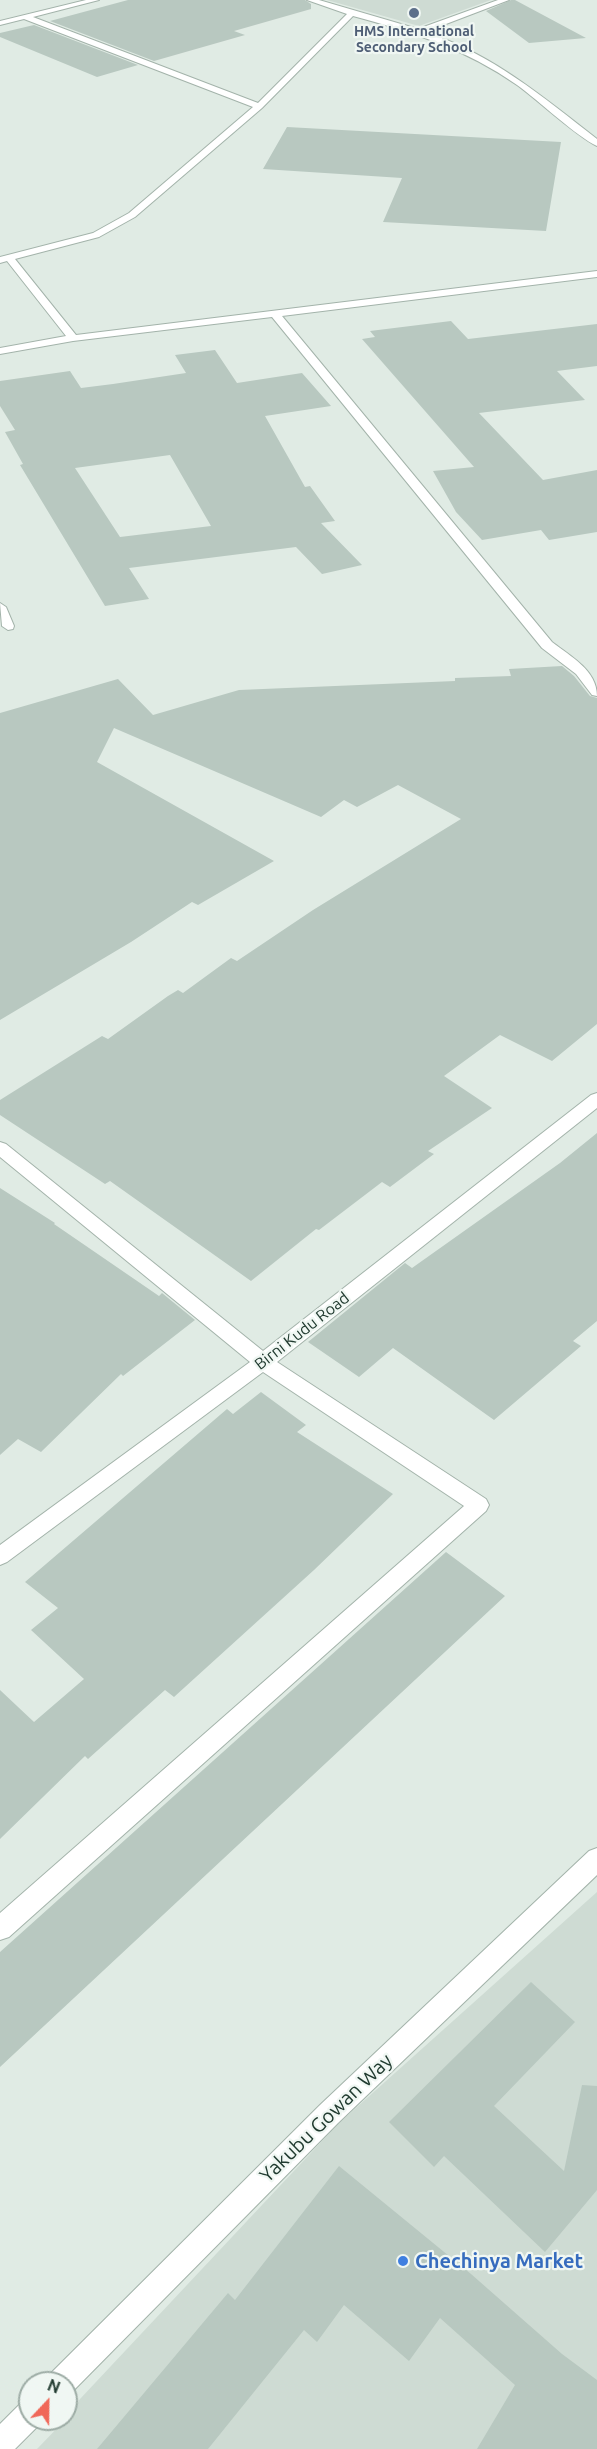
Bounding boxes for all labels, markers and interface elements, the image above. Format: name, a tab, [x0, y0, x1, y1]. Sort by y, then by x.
marker: HMS International Secondary School	[407, 6, 421, 20]
place label: HMS International Secondary School	[354, 23, 474, 56]
street label: Birni Kudu Road	[251, 1288, 353, 1374]
street label: Yakubu Gowan Way	[255, 2049, 397, 2187]
place label: Chechinya Market	[415, 2249, 583, 2273]
marker: Chechinya Market	[396, 2254, 410, 2268]
north arrow	[18, 2371, 78, 2431]
text: N	[45, 2376, 63, 2397]

